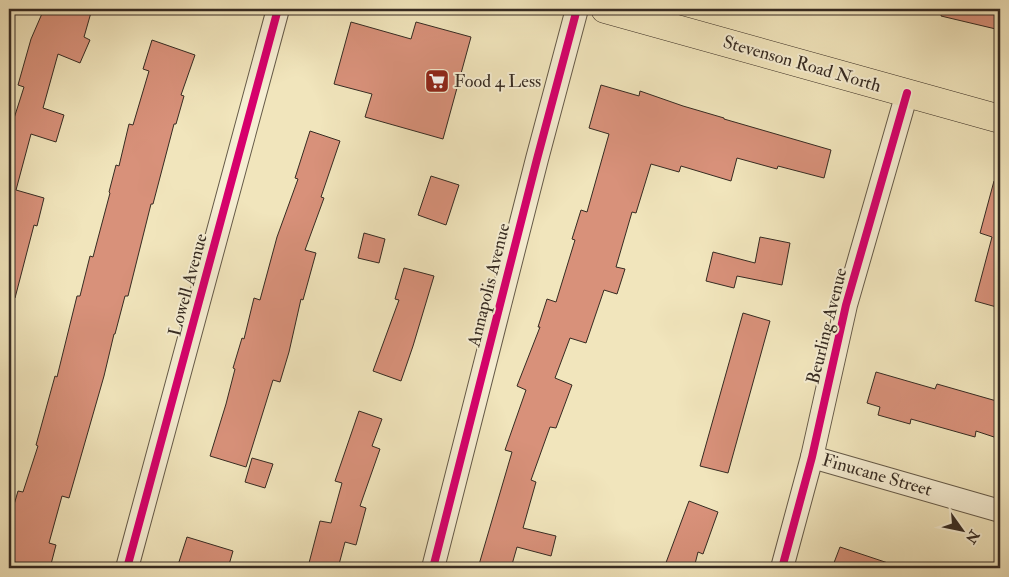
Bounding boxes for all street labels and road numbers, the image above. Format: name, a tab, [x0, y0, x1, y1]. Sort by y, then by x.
street label: Stevenson Road North	[720, 30, 884, 98]
street label: Annapolis Avenue	[462, 220, 516, 350]
street label: Lowell Avenue	[163, 231, 213, 339]
street label: Beurling Avenue	[801, 265, 853, 386]
street label: Finucane Street	[819, 448, 935, 502]

